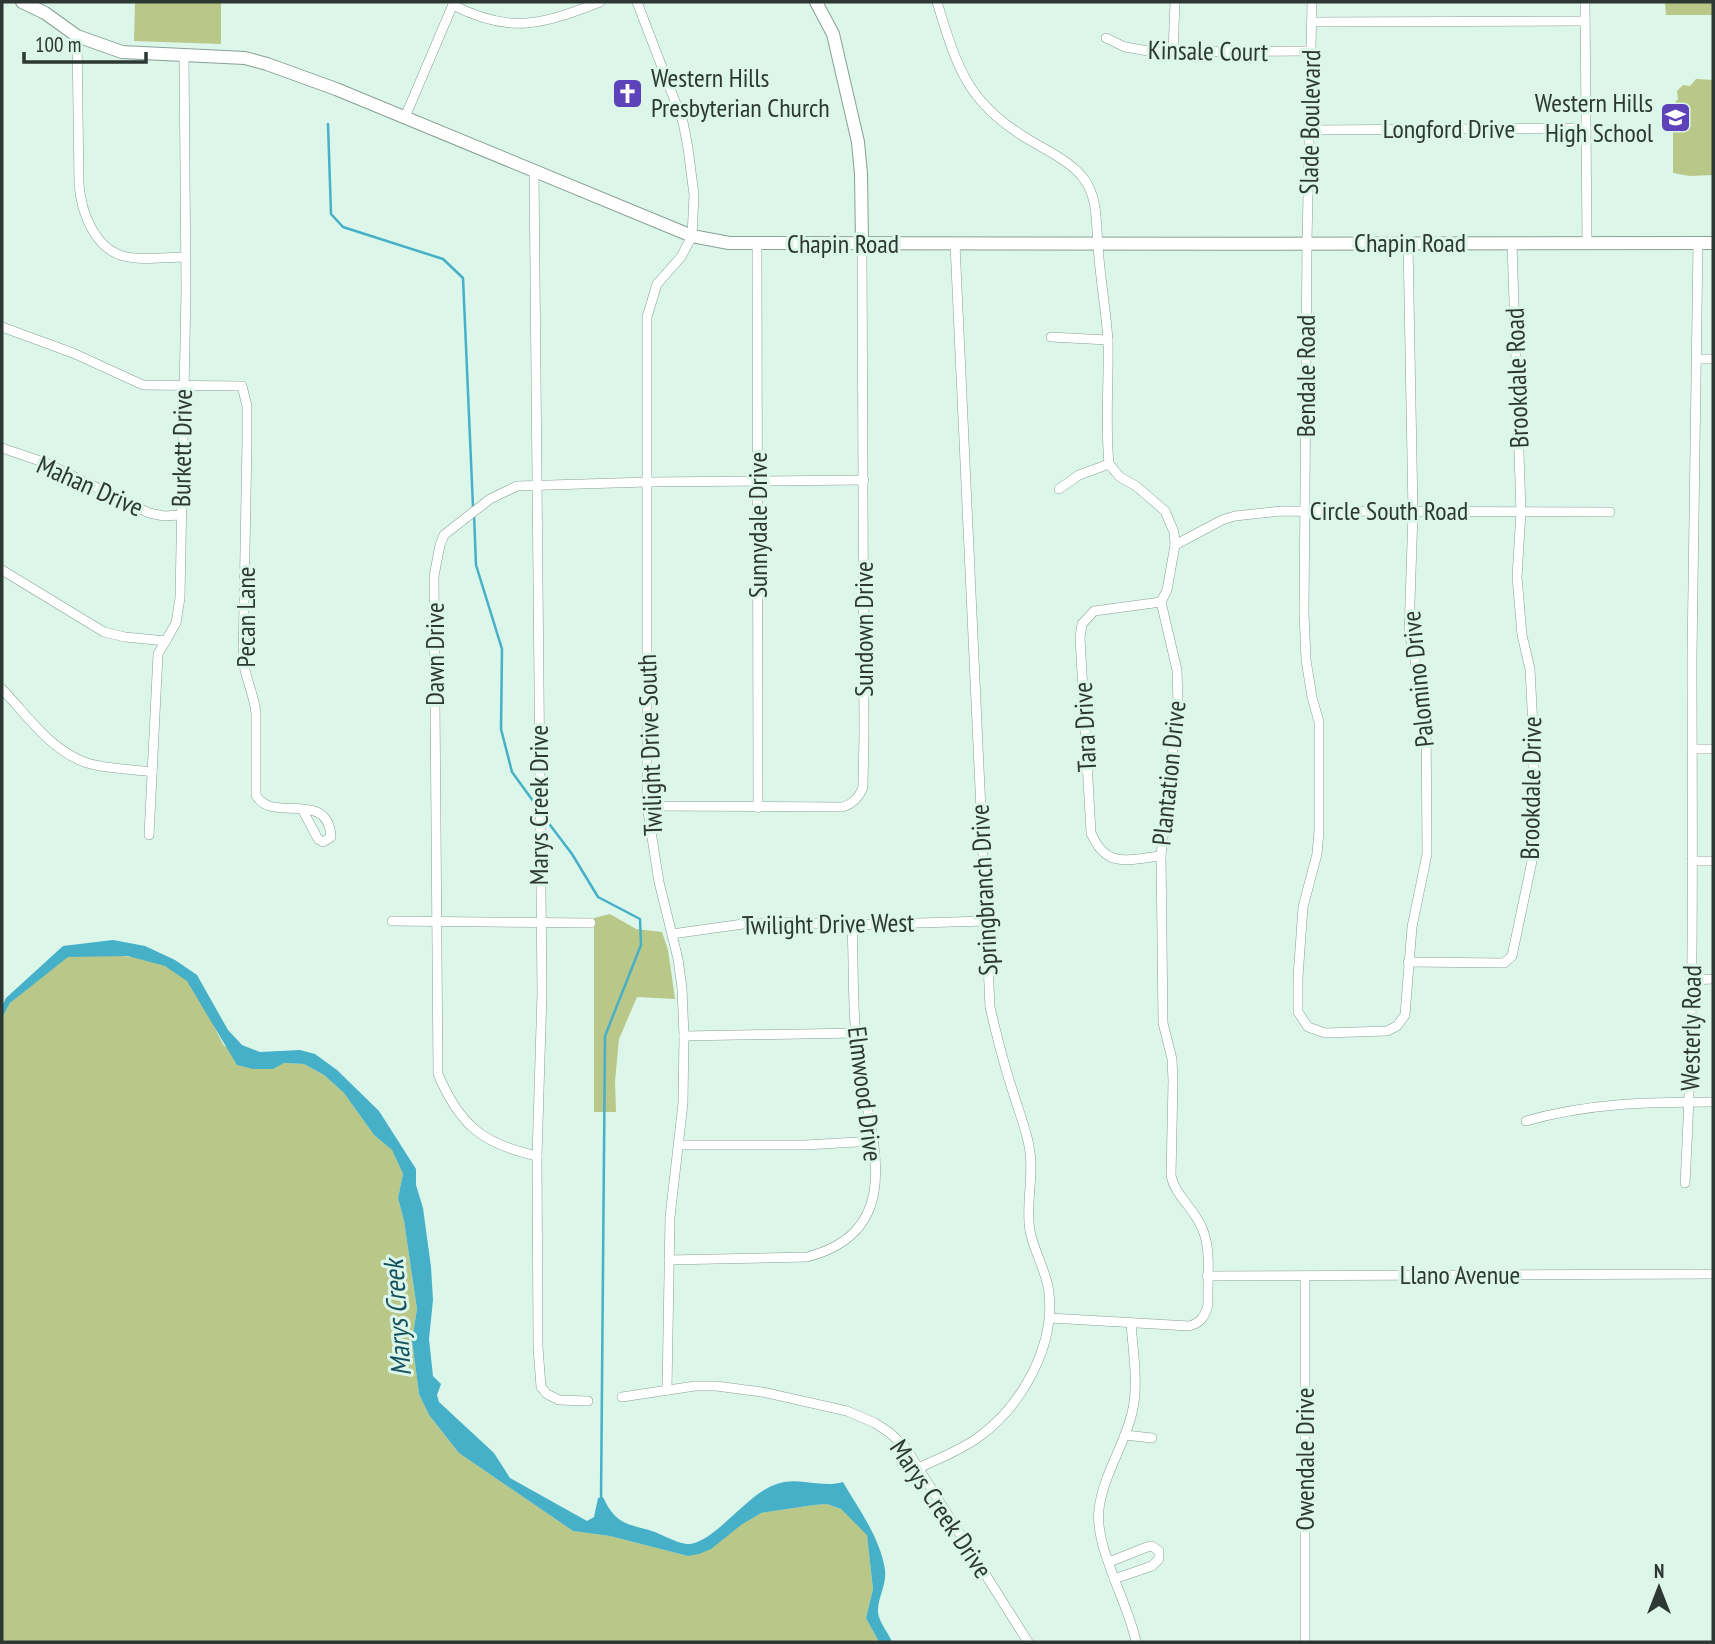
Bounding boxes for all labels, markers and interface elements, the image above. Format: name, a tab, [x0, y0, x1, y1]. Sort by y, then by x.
scale bar	[24, 21, 147, 65]
text: 100 m	[35, 31, 81, 58]
street label: Kinsale Court	[1148, 33, 1268, 68]
street label: Slade Boulevard	[1292, 49, 1327, 195]
place label: Western Hills Presbyterian Church	[651, 61, 830, 124]
church icon: Western Hills Presbyterian Church	[611, 76, 645, 110]
place label: Western Hills High School	[1535, 86, 1653, 149]
school or university icon: Western Hills High School	[1659, 101, 1693, 135]
street label: Longford Drive	[1383, 112, 1515, 145]
street label: Chapin Road	[1354, 226, 1466, 259]
street label: Chapin Road	[787, 227, 899, 260]
street label: Brookdale Road	[1498, 307, 1535, 449]
street label: Bendale Road	[1289, 315, 1322, 437]
street label: Burkett Drive	[164, 389, 199, 507]
street label: Mahan Drive	[32, 447, 149, 524]
street label: Sunnydale Drive	[741, 452, 774, 598]
street label: Circle South Road	[1310, 494, 1468, 527]
street label: Sundown Drive	[847, 561, 880, 697]
street label: Pecan Lane	[229, 566, 262, 668]
street label: Dawn Drive	[418, 602, 451, 706]
street label: Palomino Drive	[1394, 609, 1441, 749]
street label: Twilight Drive South	[630, 654, 669, 837]
street label: Tara Drive	[1066, 681, 1103, 773]
street label: Plantation Drive	[1144, 699, 1193, 847]
street label: Brookdale Drive	[1513, 716, 1548, 860]
street label: Marys Creek Drive	[522, 725, 555, 885]
street label: Springbranch Drive	[963, 804, 1004, 977]
street label: Twilight Drive West	[741, 905, 915, 942]
street label: Westerly Road	[1673, 965, 1708, 1091]
street label: Elmwood Drive	[841, 1025, 890, 1163]
water label: Marys Creek	[374, 1255, 419, 1377]
street label: Llano Avenue	[1400, 1258, 1520, 1291]
street label: Owendale Drive	[1288, 1388, 1321, 1530]
street label: Marys Creek Drive	[883, 1433, 1000, 1584]
north arrow	[1624, 1553, 1694, 1623]
text: N	[1654, 1559, 1664, 1583]

